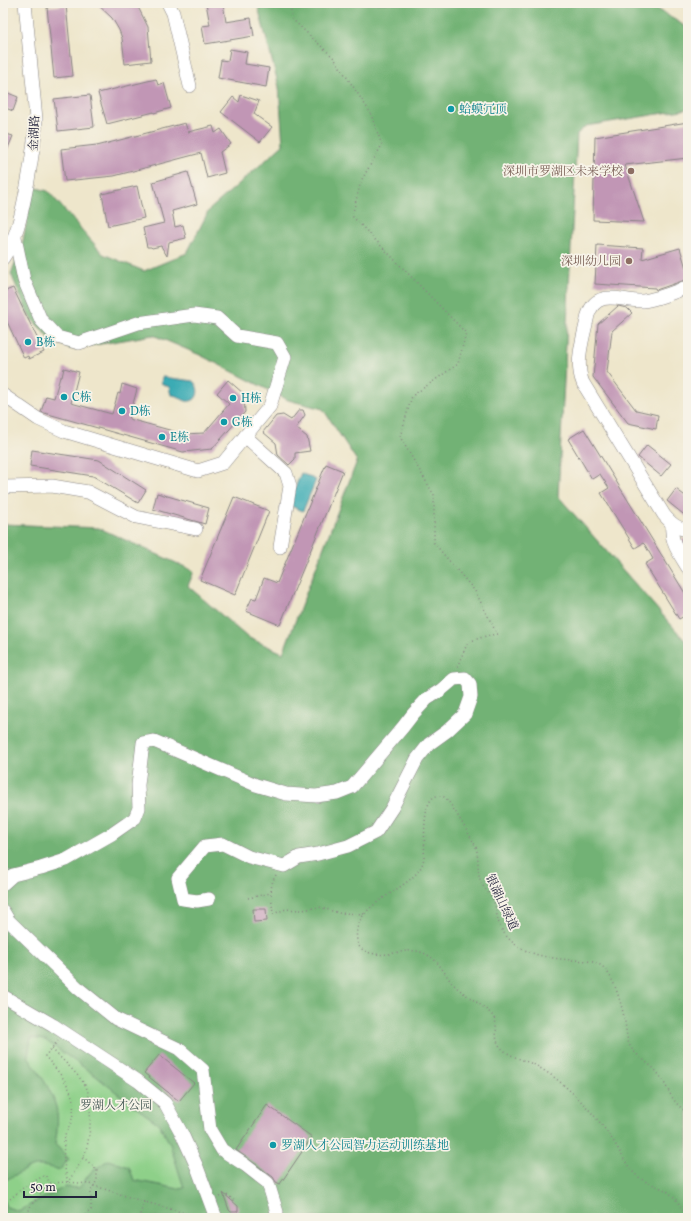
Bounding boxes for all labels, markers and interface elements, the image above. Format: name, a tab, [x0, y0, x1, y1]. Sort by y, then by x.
place label: 蛤蟆冗顶	[459, 102, 507, 118]
marker: 蛤蟆冗顶	[446, 104, 456, 114]
street label: 金湖路	[26, 115, 44, 151]
place label: 深圳市罗湖区未来学校	[503, 164, 623, 180]
marker: 深圳市罗湖区未来学校	[626, 166, 636, 176]
place label: 深圳幼儿园	[561, 254, 621, 270]
marker: 深圳幼儿园	[624, 256, 634, 266]
place label: B栋	[36, 335, 55, 351]
marker: B栋	[23, 337, 33, 347]
place label: C栋	[72, 390, 92, 406]
place label: H栋	[241, 391, 262, 407]
marker: C栋	[59, 392, 69, 402]
marker: H栋	[228, 393, 238, 403]
place label: D栋	[130, 404, 151, 420]
marker: D栋	[117, 406, 127, 416]
place label: G栋	[232, 415, 253, 431]
marker: G栋	[219, 417, 229, 427]
place label: E栋	[170, 430, 189, 446]
marker: E栋	[157, 432, 167, 442]
street label: 银湖山绿道	[481, 872, 521, 933]
park label: 罗湖人才公园	[80, 1098, 152, 1114]
place label: 罗湖人才公园智力运动训练基地	[281, 1138, 449, 1154]
marker: 罗湖人才公园智力运动训练基地	[268, 1140, 278, 1150]
scale bar	[24, 1173, 96, 1199]
text: 50 m	[30, 1180, 56, 1196]

